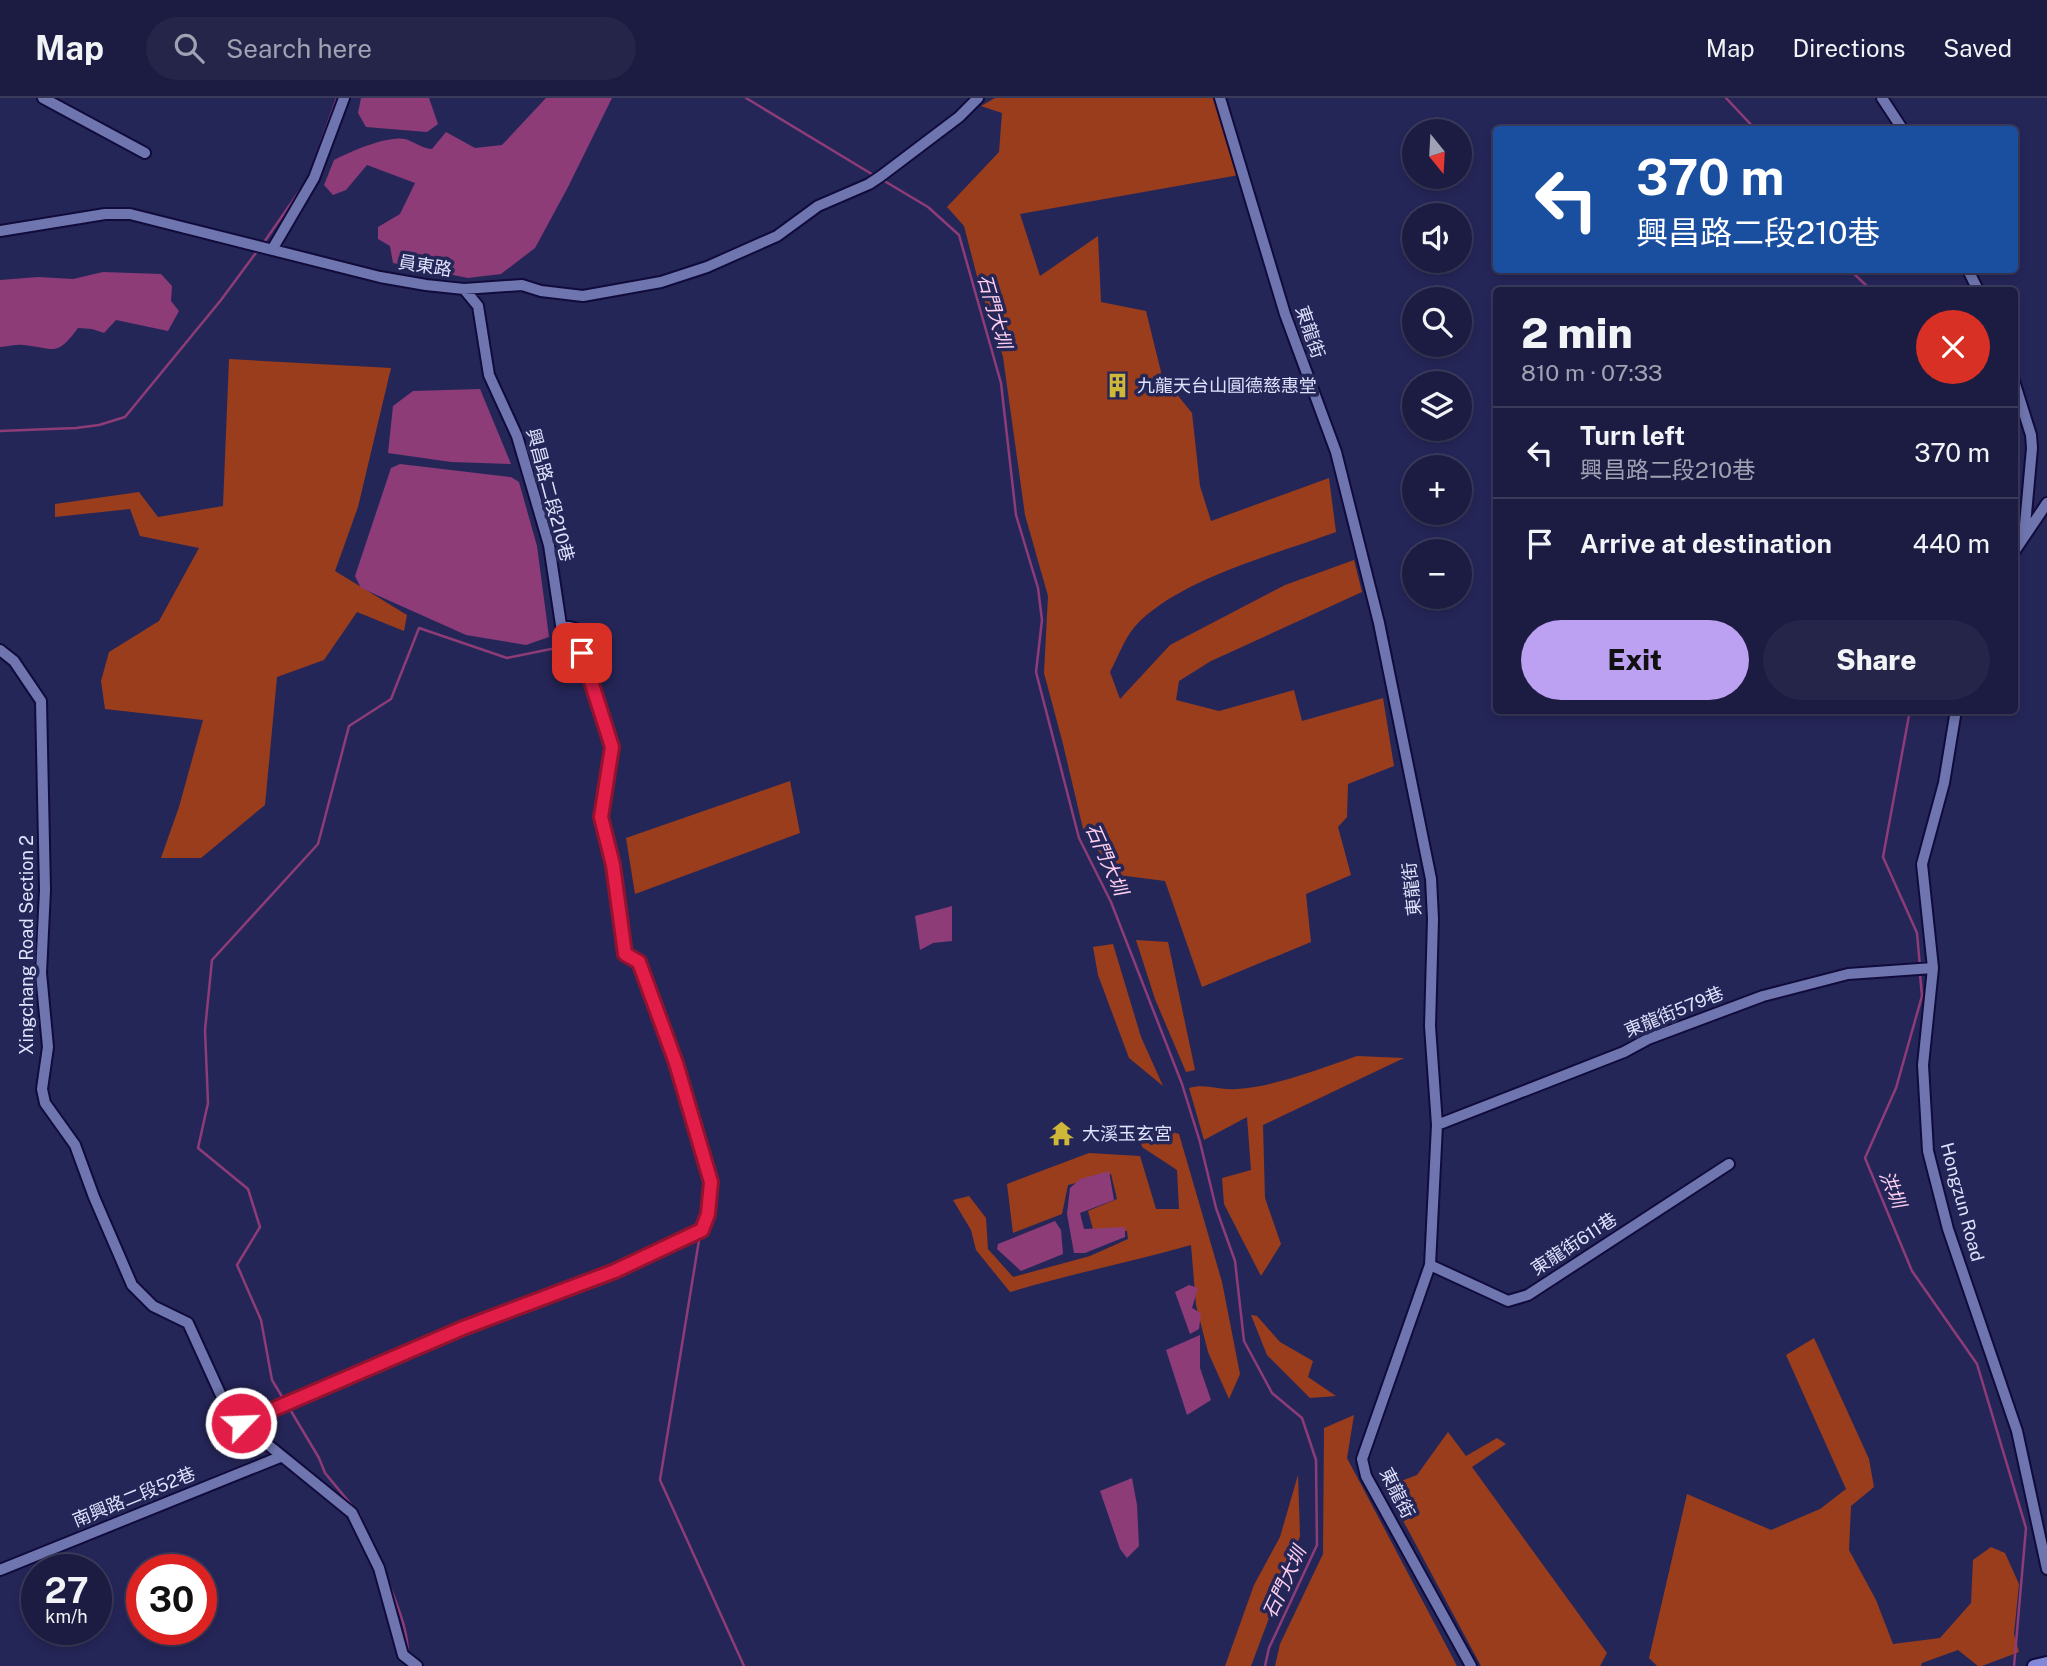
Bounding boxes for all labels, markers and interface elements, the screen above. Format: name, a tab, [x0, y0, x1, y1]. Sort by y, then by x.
search box	[146, 17, 636, 80]
text: Map	[35, 29, 104, 67]
icon: search	[170, 29, 208, 67]
text: Search here	[226, 33, 372, 64]
text: Map	[1706, 34, 1755, 62]
text: Directions	[1793, 34, 1905, 62]
text: Saved	[1943, 34, 2012, 62]
north arrow	[1402, 119, 1472, 189]
map controls	[1402, 119, 1472, 609]
text: 370 m	[1636, 148, 1785, 206]
icon: left	[1521, 154, 1612, 245]
button: sound	[1402, 203, 1472, 273]
text: 興昌路二段210巷	[1636, 214, 1880, 251]
street label: 員東路	[397, 251, 453, 280]
water label: 石門大圳	[974, 271, 1017, 353]
button: search	[1402, 287, 1472, 357]
street label: 東龍街	[1292, 303, 1329, 361]
text: 2 min	[1521, 308, 1633, 357]
button: close	[1916, 310, 1990, 384]
text: 810 m · 07:33	[1521, 359, 1663, 386]
button: layers	[1402, 371, 1472, 441]
building icon: 九龍天台山圓德慈惠堂	[1103, 372, 1131, 400]
place label: 九龍天台山圓德慈惠堂	[1137, 375, 1317, 396]
text: Turn left	[1580, 420, 1685, 451]
street label: 興昌路二段210巷	[523, 426, 578, 564]
icon: left	[1521, 434, 1559, 472]
text: 370 m	[1914, 437, 1990, 468]
button: +	[1402, 455, 1472, 525]
text: 興昌路二段210巷	[1580, 456, 1755, 483]
icon: arrive	[1521, 525, 1559, 563]
text: Arrive at destination	[1580, 528, 1832, 559]
text: 440 m	[1913, 528, 1990, 559]
button: −	[1402, 539, 1472, 609]
button: Exit	[1521, 620, 1749, 700]
button: Share	[1763, 620, 1990, 700]
pin	[552, 623, 612, 683]
icon: arrive	[563, 634, 601, 672]
water label: 石門大圳	[1081, 820, 1134, 901]
street label: Xingchang Road Section 2	[16, 835, 37, 1055]
street label: 東龍街	[1398, 861, 1425, 917]
street label: 東龍街579巷	[1621, 982, 1727, 1041]
temple icon: 大溪玉玄宮	[1048, 1120, 1076, 1148]
place label: 大溪玉玄宮	[1082, 1123, 1172, 1144]
street label: Hongzun Road	[1937, 1140, 1988, 1264]
water label: 洪圳	[1875, 1167, 1912, 1214]
street label: 東龍街611巷	[1527, 1208, 1620, 1279]
position arrow	[204, 1386, 278, 1460]
street label: 南興路二段52巷	[69, 1462, 198, 1531]
street label: 東龍街	[1376, 1464, 1419, 1522]
water label: 石門大圳	[1258, 1540, 1311, 1621]
speed limit sign: 30	[126, 1554, 217, 1645]
text: 27	[44, 1570, 89, 1611]
text: km/h	[45, 1606, 88, 1627]

